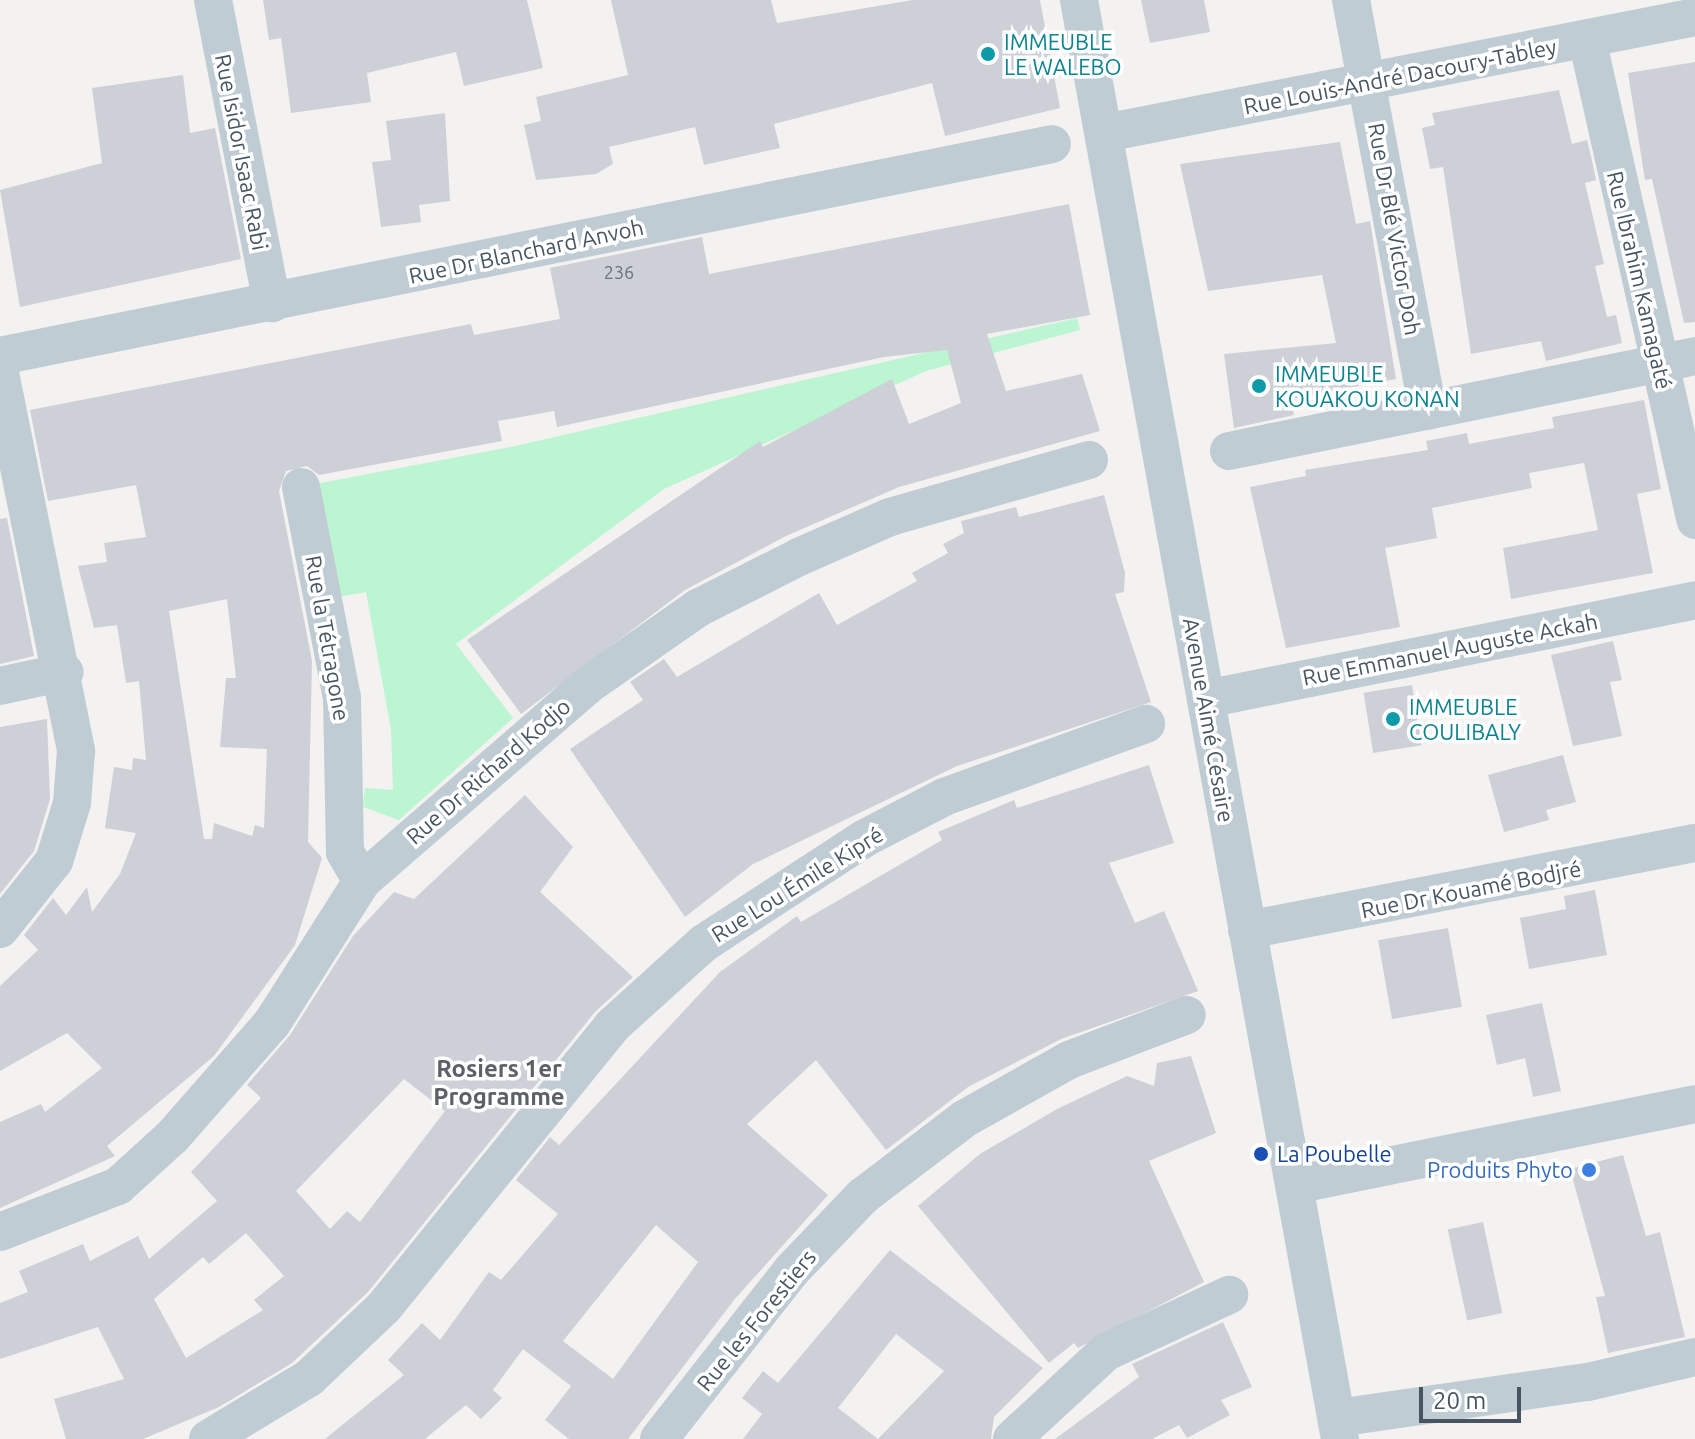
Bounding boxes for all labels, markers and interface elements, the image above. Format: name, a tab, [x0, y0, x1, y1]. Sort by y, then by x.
place label: IMMEUBLE LE WALEBO	[1004, 28, 1122, 80]
street label: Rue Louis-André Dacoury-Tabley	[1241, 33, 1559, 119]
marker: IMMEUBLE LE WALEBO	[979, 45, 997, 63]
street label: Rue Isidor Isaac Rabi	[210, 52, 274, 252]
street label: Rue Dr Blé Victor Doh	[1363, 121, 1427, 337]
street label: Rue Ibrahim Kamagaté	[1602, 168, 1678, 392]
street label: Rue Dr Blanchard Anvoh	[406, 213, 646, 289]
house number: 236	[604, 261, 634, 283]
place label: IMMEUBLE KOUAKOU KONAN	[1275, 360, 1460, 412]
marker: IMMEUBLE KOUAKOU KONAN	[1250, 377, 1268, 395]
street label: Rue la Tétragone	[300, 553, 356, 723]
street label: Rue Emmanuel Auguste Ackah	[1300, 607, 1600, 691]
street label: Avenue Aimé Césaire	[1178, 616, 1240, 824]
street label: Rue Dr Richard Kodjo	[401, 693, 575, 849]
place label: IMMEUBLE COULIBALY	[1409, 693, 1521, 744]
marker: IMMEUBLE COULIBALY	[1384, 710, 1402, 728]
street label: Rue Lou Émile Kipré	[706, 821, 888, 947]
street label: Rue Dr Kouamé Bodjré	[1359, 855, 1583, 923]
district label: Rosiers 1er Programme	[433, 1055, 565, 1111]
place label: La Poubelle	[1277, 1141, 1392, 1167]
marker: La Poubelle	[1252, 1145, 1270, 1163]
place label: Produits Phyto	[1427, 1157, 1573, 1183]
marker: Produits Phyto	[1580, 1161, 1598, 1179]
street label: Rue les Forestiers	[691, 1244, 821, 1396]
scale bar	[1423, 1371, 1525, 1421]
text: 20 m	[1433, 1387, 1486, 1414]

